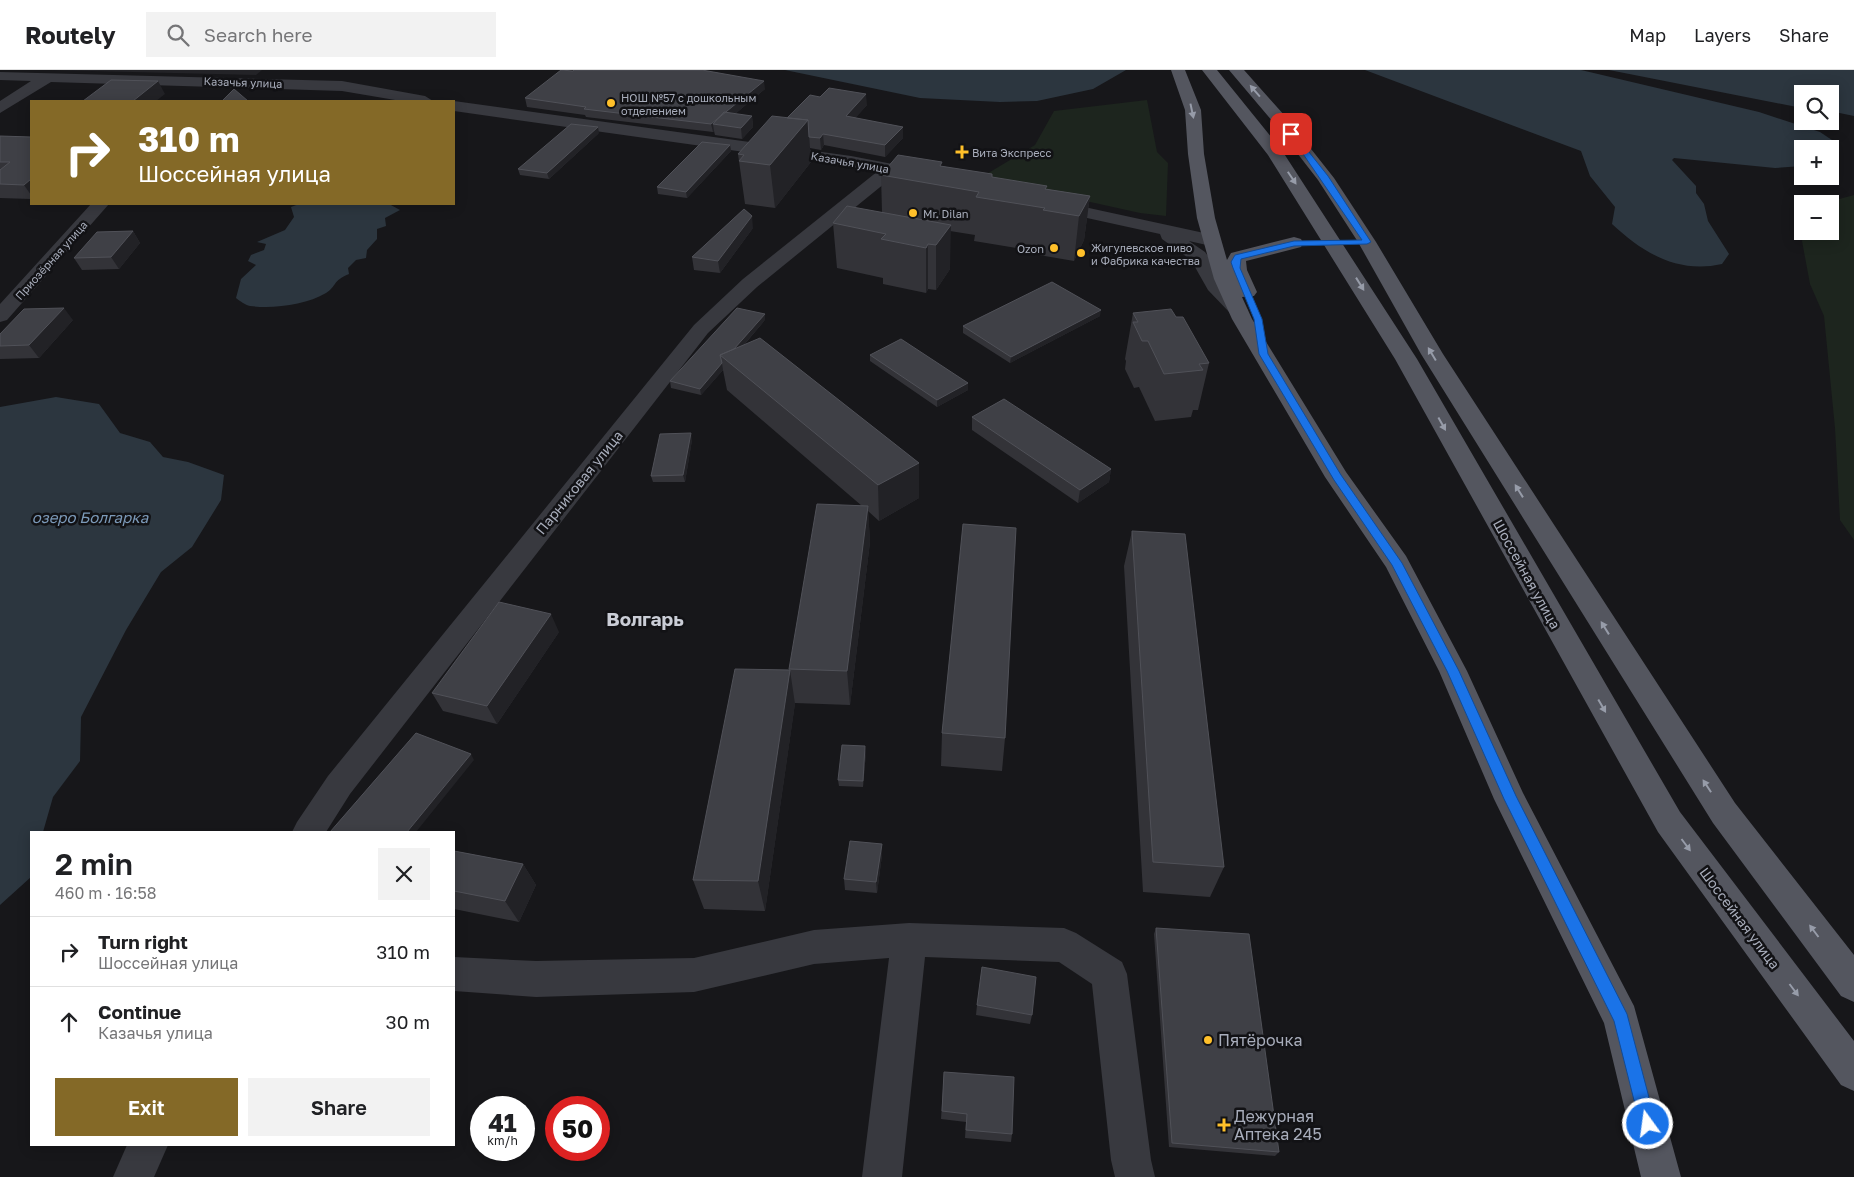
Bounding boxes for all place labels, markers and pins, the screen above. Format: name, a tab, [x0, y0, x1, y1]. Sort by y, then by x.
place label: НОШ №57 с дошкольным отделением	[621, 91, 756, 117]
marker: НОШ №57 с дошкольным отделением	[605, 97, 617, 109]
pin	[1270, 113, 1312, 155]
marker: Вита Экспресс	[956, 146, 968, 158]
place label: Вита Экспресс	[972, 146, 1052, 159]
marker: Mr. Dilan	[907, 207, 919, 219]
place label: Mr. Dilan	[923, 207, 969, 220]
place label: Жигулевское пиво и Фабрика качества	[1091, 241, 1200, 267]
place label: Ozon	[1017, 242, 1044, 255]
marker: Ozon	[1048, 242, 1060, 254]
marker: Жигулевское пиво и Фабрика качества	[1075, 247, 1087, 259]
place label: Пятёрочка	[1218, 1030, 1302, 1050]
marker: Пятёрочка	[1202, 1034, 1214, 1046]
place label: Дежурная Аптека 245	[1234, 1106, 1322, 1144]
marker: Дежурная Аптека 245	[1218, 1119, 1230, 1131]

